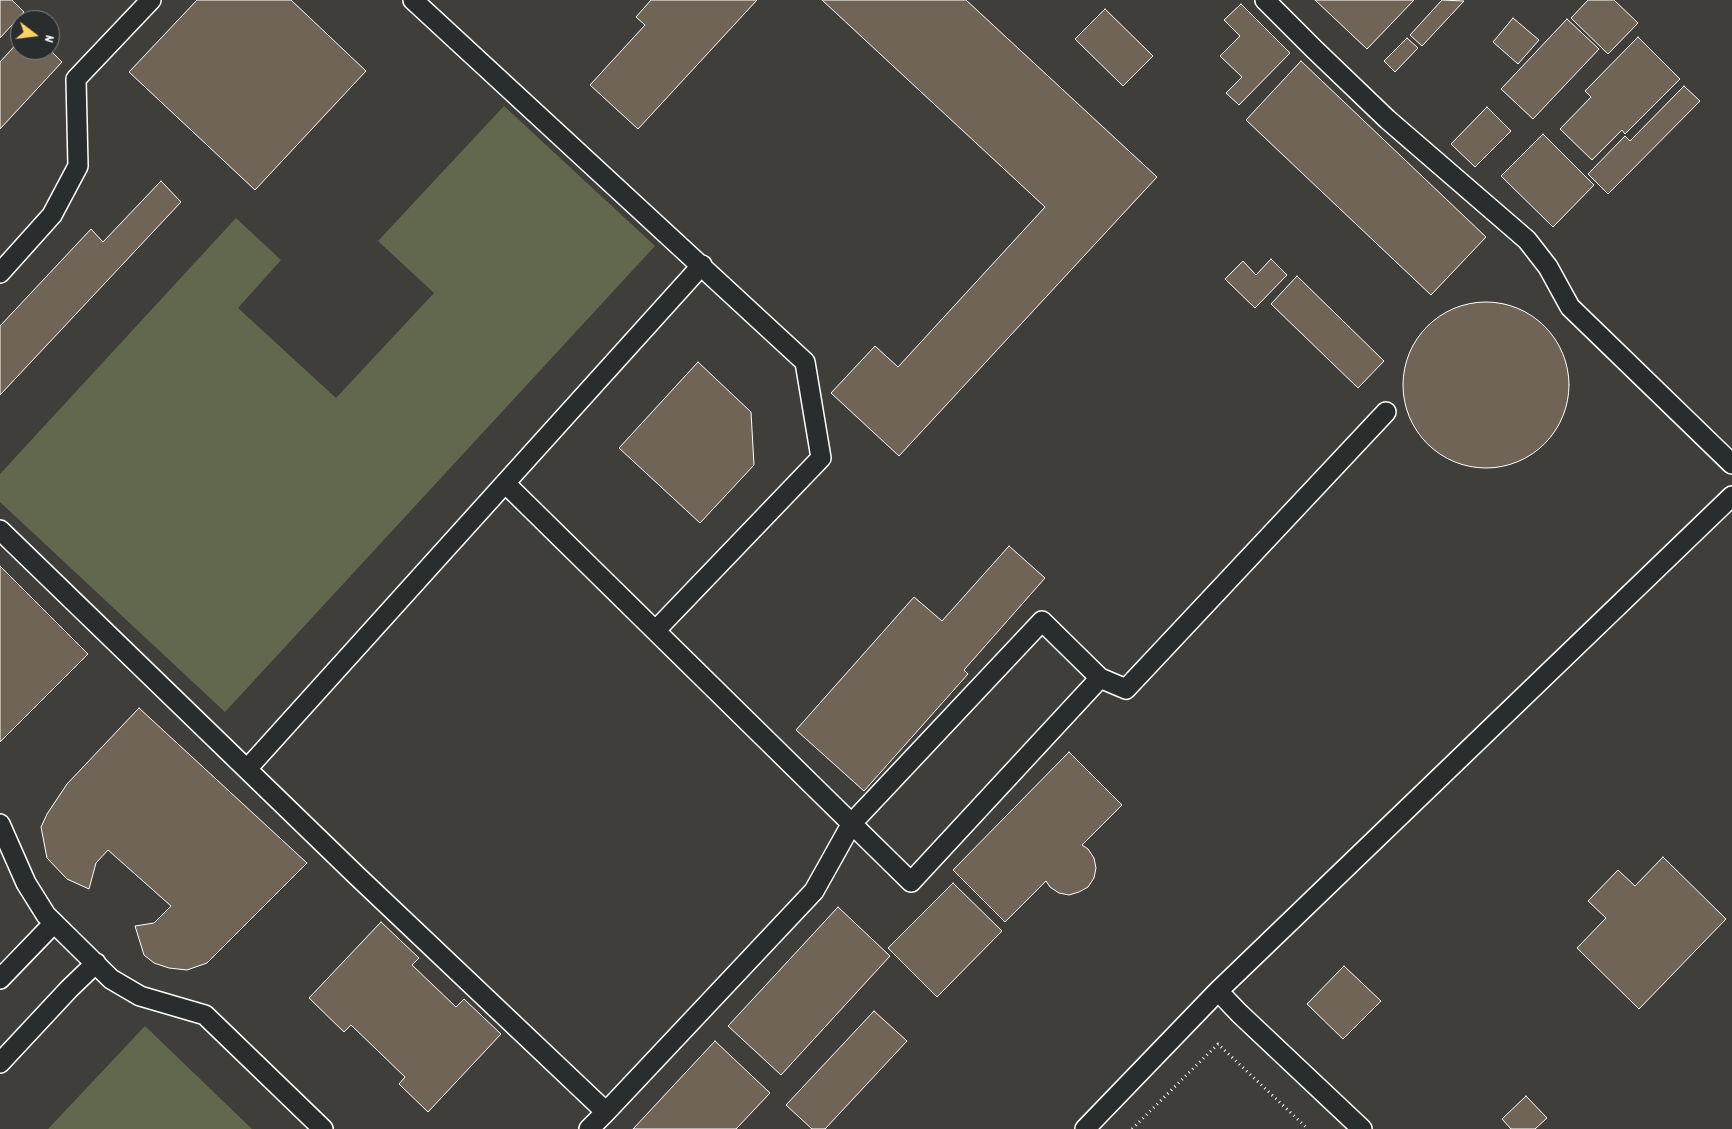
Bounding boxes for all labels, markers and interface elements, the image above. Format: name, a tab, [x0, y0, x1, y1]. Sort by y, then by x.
north arrow	[10, 10, 60, 60]
text: N	[38, 33, 59, 45]

